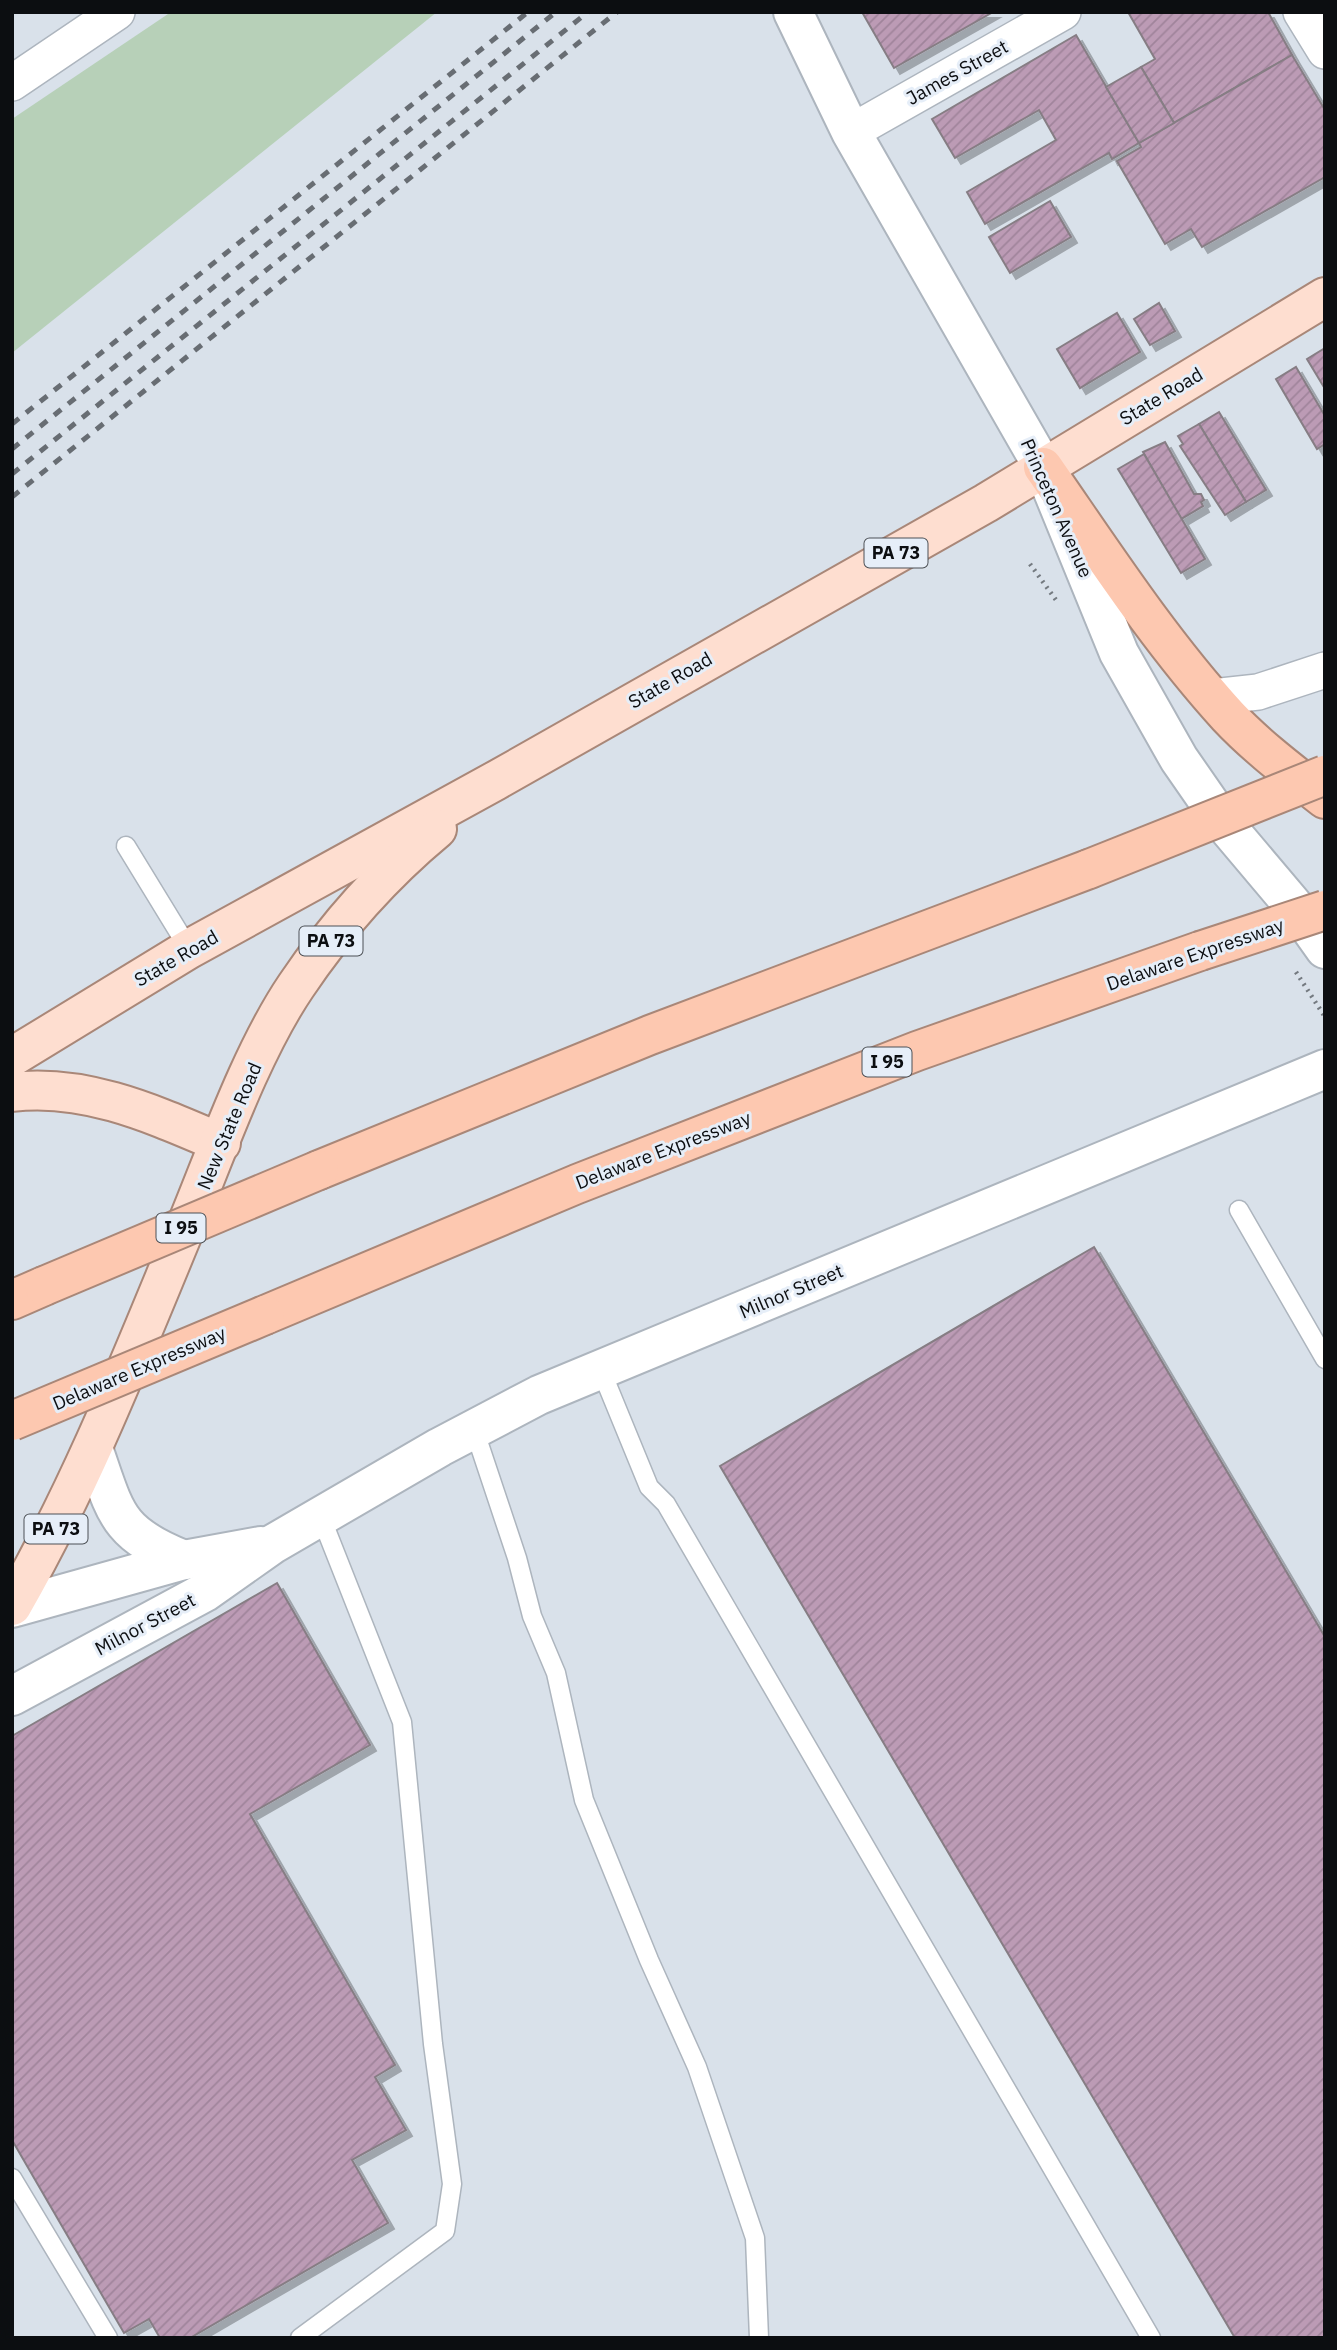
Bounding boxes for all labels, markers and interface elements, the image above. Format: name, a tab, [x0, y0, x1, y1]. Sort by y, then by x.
street label: James Street	[902, 34, 1012, 110]
street label: State Road	[1115, 362, 1207, 430]
street label: Princeton Avenue	[1016, 435, 1098, 581]
road number: PA 73	[864, 538, 928, 568]
street label: State Road	[624, 646, 716, 714]
street label: Delaware Expressway	[1103, 912, 1287, 996]
street label: State Road	[130, 924, 222, 992]
road number: PA 73	[300, 926, 362, 956]
road number: I 95	[862, 1048, 912, 1077]
street label: New State Road	[191, 1059, 267, 1193]
street label: Delaware Expressway	[572, 1105, 755, 1195]
road number: I 95	[156, 1213, 206, 1242]
street label: Milnor Street	[736, 1258, 846, 1324]
street label: Delaware Expressway	[49, 1320, 230, 1415]
road number: PA 73	[24, 1514, 88, 1544]
street label: Milnor Street	[91, 1587, 199, 1661]

